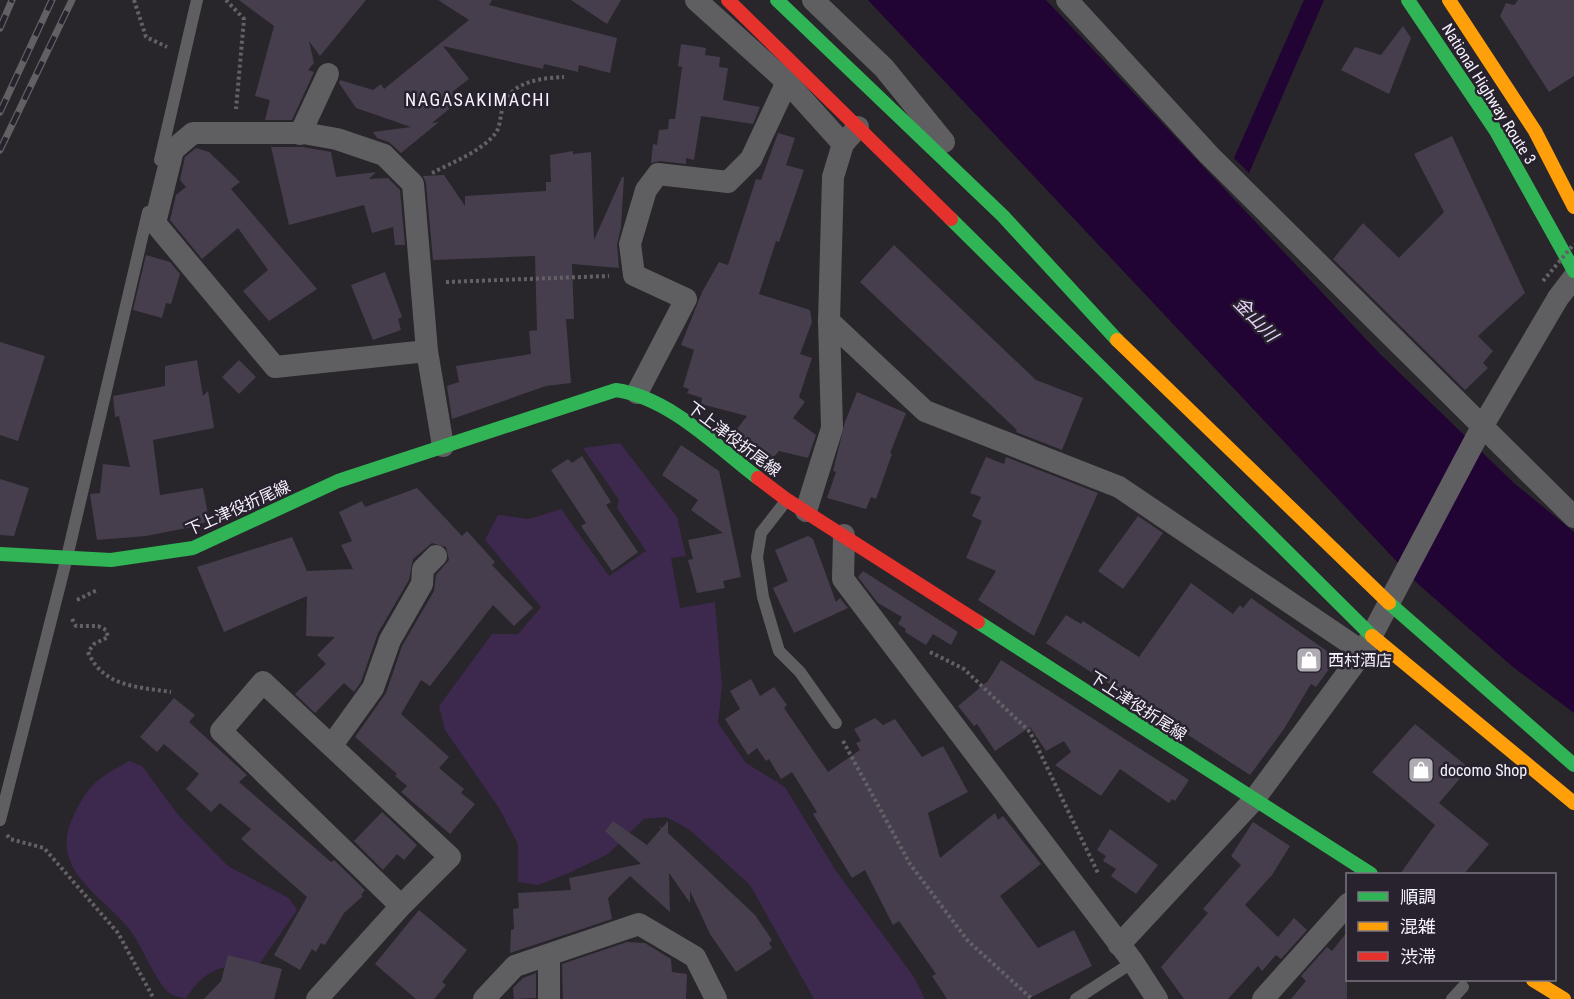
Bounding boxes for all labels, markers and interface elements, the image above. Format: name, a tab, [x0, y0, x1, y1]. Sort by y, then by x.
street label: National Highway Route 3	[1438, 20, 1540, 168]
district label: NAGASAKIMACHI	[405, 89, 551, 110]
water label: 金山川	[1230, 292, 1284, 347]
street label: 下上津役折尾線	[684, 398, 784, 480]
street label: 下上津役折尾線	[183, 477, 293, 539]
shop icon: 西村酒店	[1294, 645, 1324, 675]
place label: 西村酒店	[1328, 651, 1392, 670]
street label: 下上津役折尾線	[1086, 668, 1190, 744]
shop icon: docomo Shop	[1406, 755, 1436, 785]
place label: docomo Shop	[1440, 761, 1527, 780]
legend	[1346, 873, 1556, 981]
text: 順調	[1400, 886, 1436, 907]
text: 混雑	[1400, 916, 1436, 937]
text: 渋滞	[1400, 946, 1436, 967]

